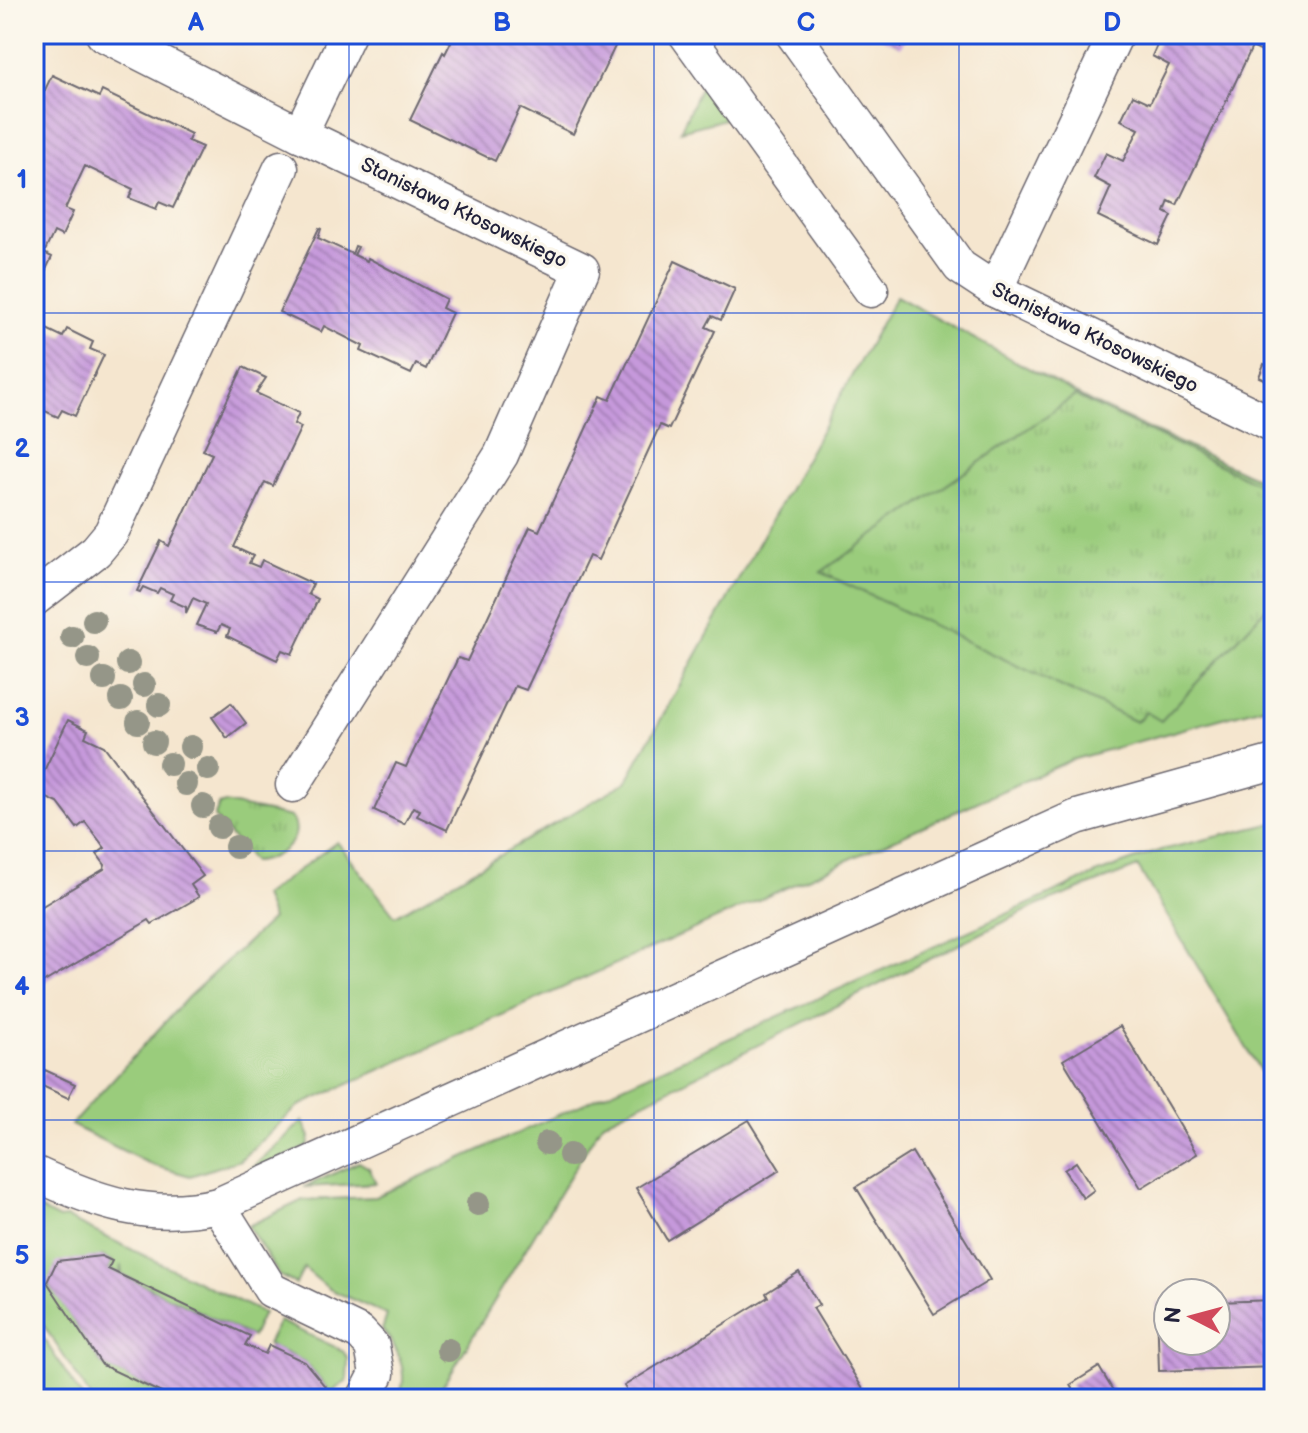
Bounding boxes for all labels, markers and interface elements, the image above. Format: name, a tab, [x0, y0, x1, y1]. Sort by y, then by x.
text: A	[187, 8, 204, 39]
text: B	[493, 8, 511, 39]
text: C	[797, 8, 815, 39]
text: D	[1103, 8, 1121, 39]
street label: Stanisława Kłosowskiego	[357, 153, 571, 273]
text: 1	[17, 165, 27, 196]
street label: Stanisława Kłosowskiego	[988, 278, 1202, 398]
text: 2	[14, 434, 30, 465]
text: 3	[14, 703, 30, 734]
text: 4	[14, 972, 30, 1003]
text: 5	[14, 1241, 30, 1272]
north arrow	[1152, 1277, 1232, 1357]
text: N	[1159, 1305, 1188, 1325]

